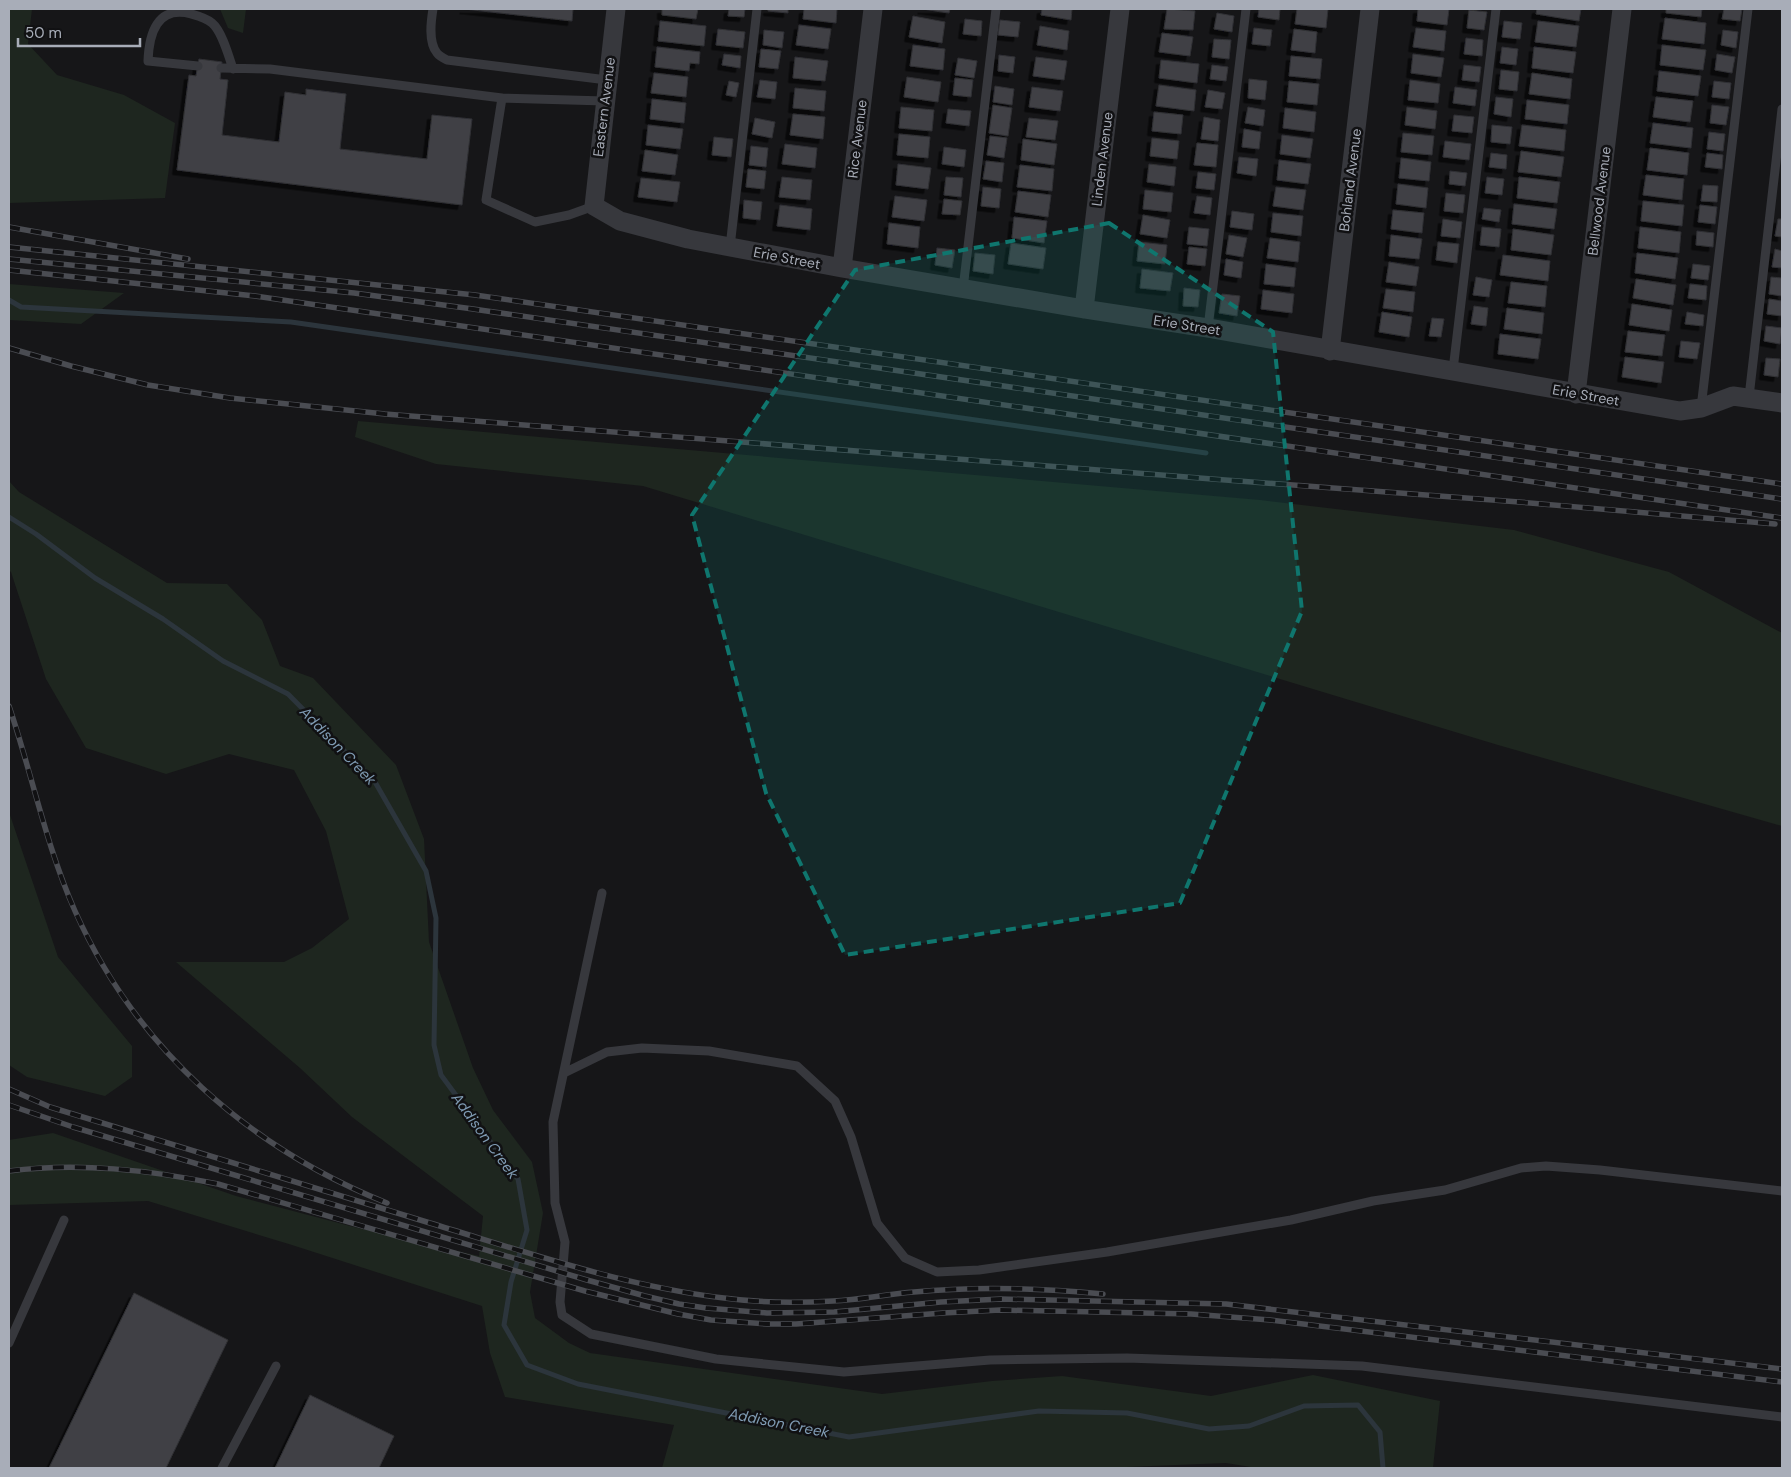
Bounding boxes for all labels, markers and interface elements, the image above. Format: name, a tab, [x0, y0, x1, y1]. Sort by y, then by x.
scale bar	[18, 15, 140, 47]
text: 50 m	[25, 23, 62, 43]
street label: Eastern Avenue	[589, 56, 619, 158]
street label: Rice Avenue	[843, 99, 871, 179]
street label: Linden Avenue	[1087, 111, 1117, 207]
street label: Bohland Avenue	[1335, 127, 1365, 233]
street label: Bellwood Avenue	[1583, 145, 1615, 257]
street label: Erie Street	[752, 243, 822, 273]
street label: Erie Street	[1152, 311, 1222, 339]
street label: Erie Street	[1551, 380, 1621, 410]
water label: Addison Creek	[295, 702, 381, 790]
water label: Addison Creek	[446, 1088, 523, 1183]
water label: Addison Creek	[726, 1403, 831, 1443]

